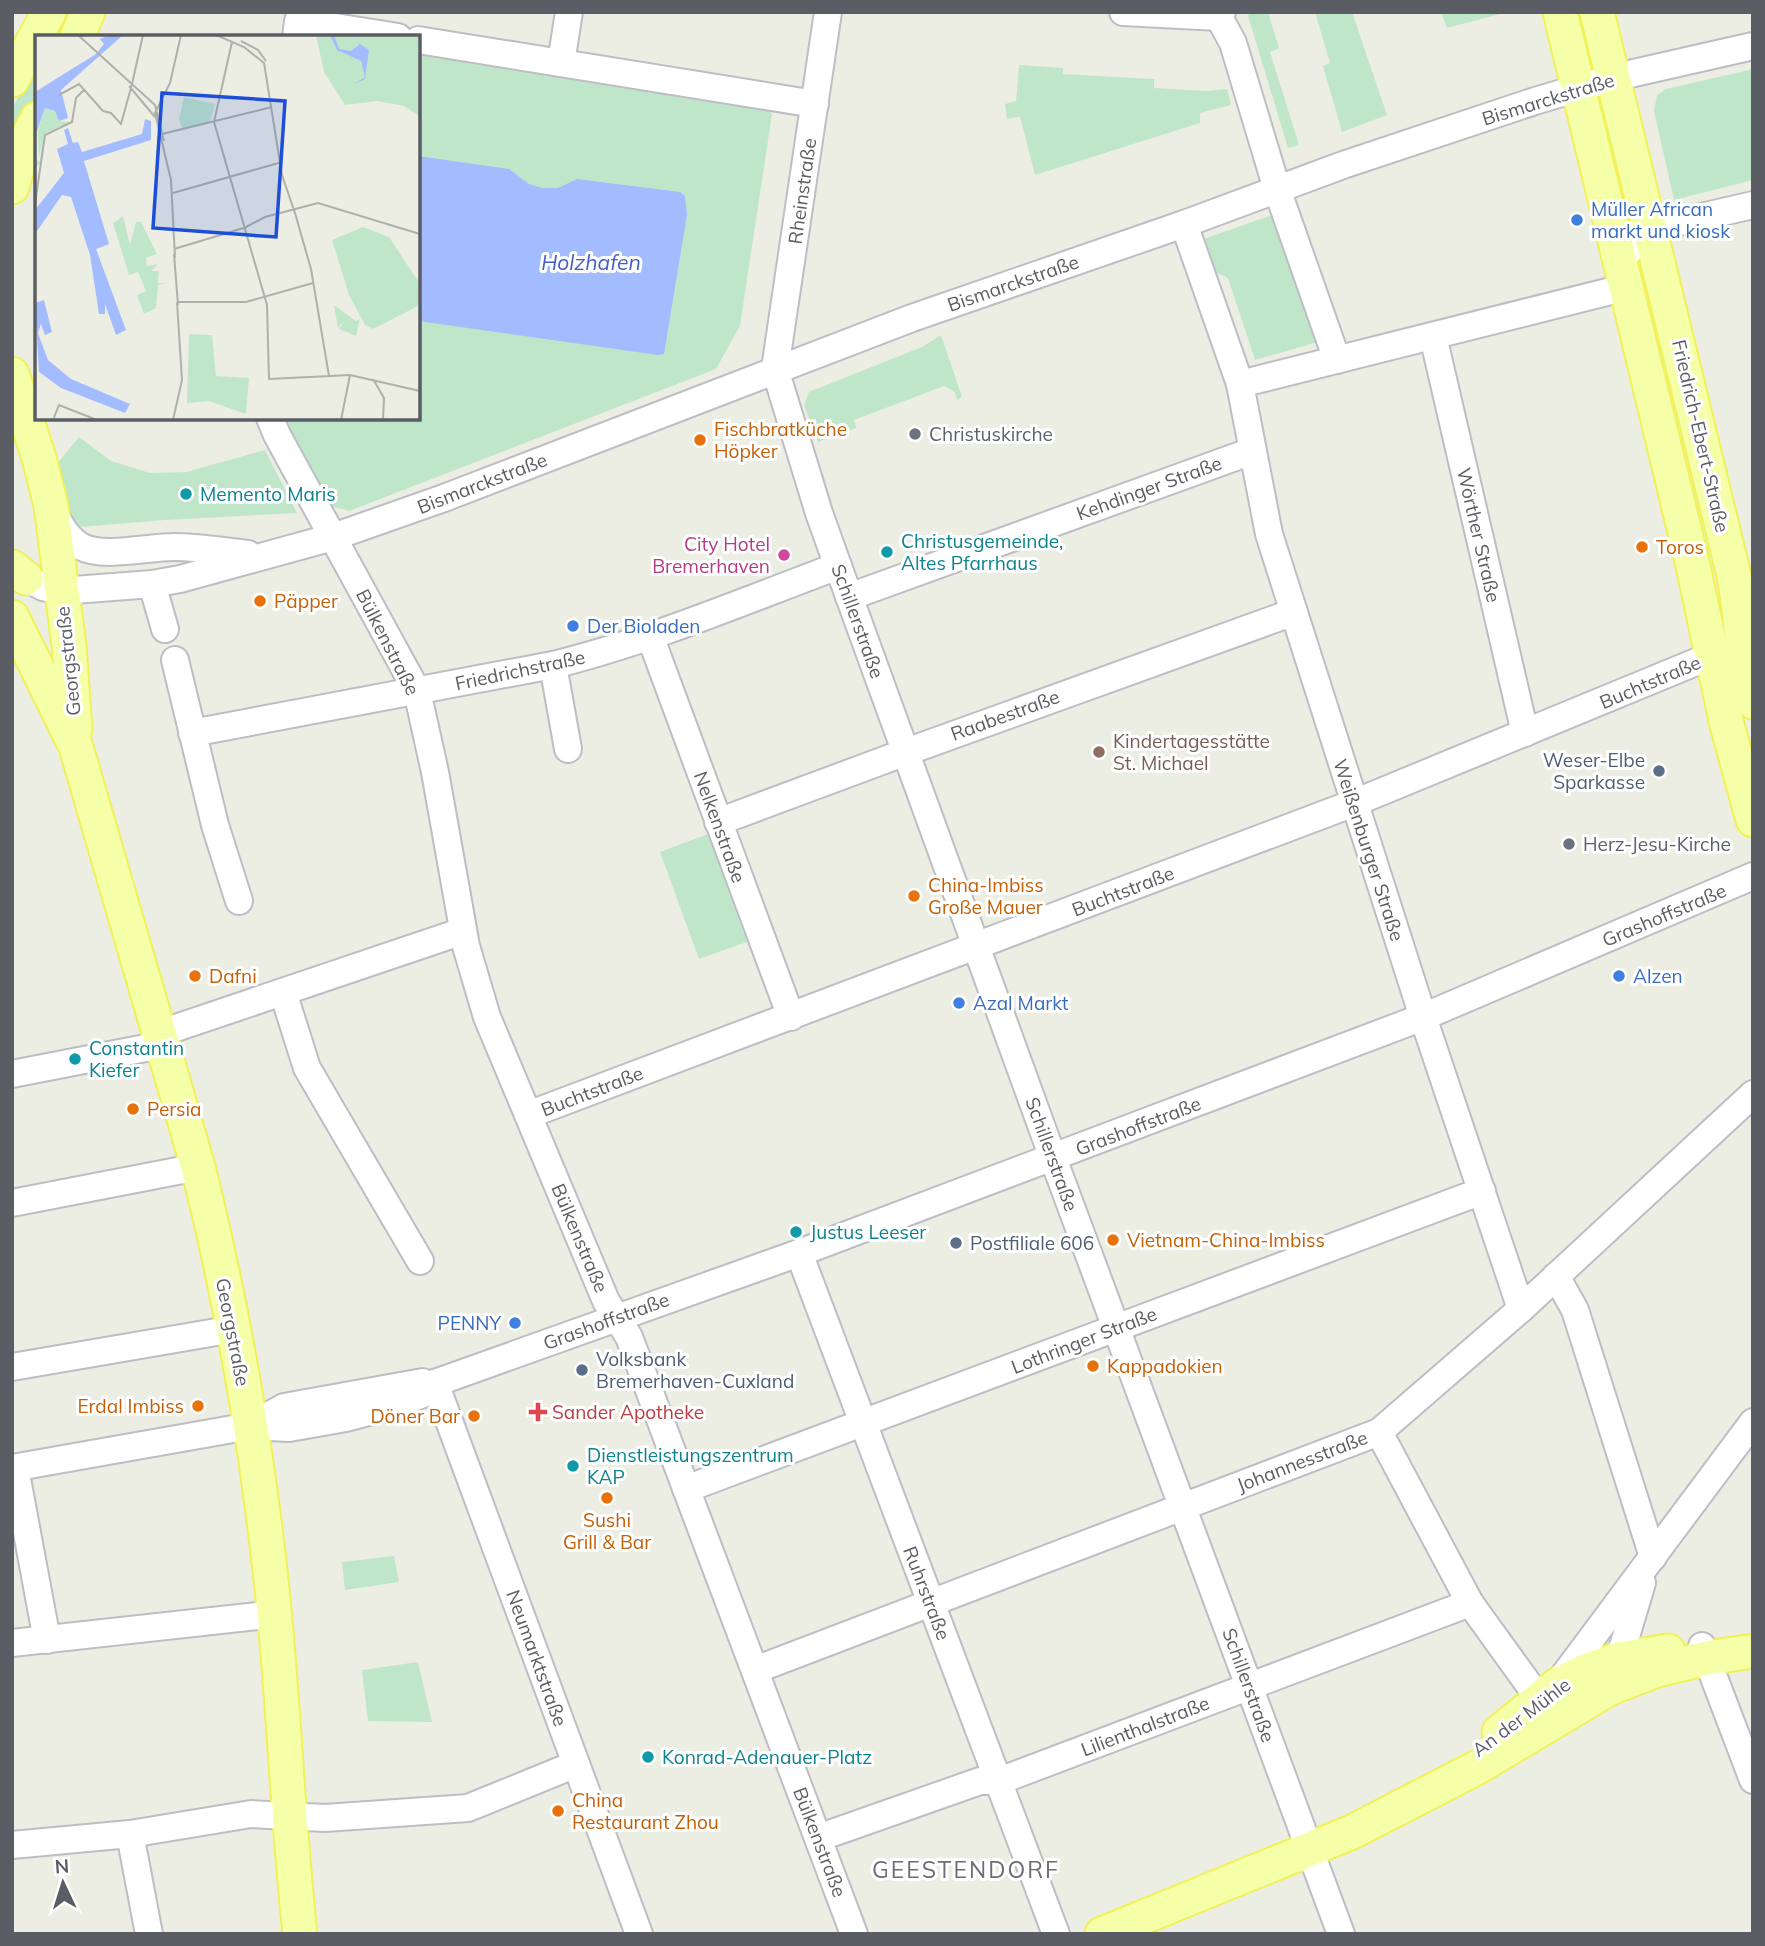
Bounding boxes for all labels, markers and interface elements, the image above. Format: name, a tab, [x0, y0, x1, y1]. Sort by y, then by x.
inset map	[35, 35, 420, 420]
street label: Bismarckstraße	[1479, 67, 1617, 131]
street label: Rheinstraße	[783, 136, 821, 246]
place label: Müller African markt und kiosk	[1591, 197, 1730, 243]
marker: Müller African markt und kiosk	[1569, 212, 1585, 228]
water label: Holzhafen	[541, 249, 641, 275]
street label: Bismarckstraße	[944, 249, 1082, 317]
street label: Friedrich-Ebert-Straße	[1667, 337, 1735, 535]
place label: Fischbratküche Höpker	[714, 417, 847, 463]
place label: Christuskirche	[929, 422, 1053, 446]
marker: Christuskirche	[907, 426, 923, 442]
marker: Fischbratküche Höpker	[692, 432, 708, 448]
street label: Bismarckstraße	[414, 447, 550, 519]
street label: Kehdinger Straße	[1073, 451, 1225, 525]
street label: Wörther Straße	[1452, 465, 1506, 605]
place label: Memento Maris	[200, 482, 336, 506]
marker: Memento Maris	[178, 486, 194, 502]
place label: Christusgemeinde, Altes Pfarrhaus	[901, 529, 1063, 575]
place label: City Hotel Bremerhaven	[652, 532, 770, 578]
place label: Toros	[1656, 535, 1704, 559]
marker: Toros	[1634, 539, 1650, 555]
marker: Christusgemeinde, Altes Pfarrhaus	[879, 544, 895, 560]
marker: City Hotel Bremerhaven	[776, 547, 792, 563]
street label: Schillerstraße	[826, 561, 890, 681]
street label: Bülkenstraße	[351, 585, 425, 699]
place label: Päpper	[274, 589, 338, 613]
marker: Päpper	[252, 593, 268, 609]
street label: Georgstraße	[50, 605, 86, 717]
place label: Der Bioladen	[587, 614, 700, 638]
marker: Der Bioladen	[565, 618, 581, 634]
street label: Friedrichstraße	[453, 645, 587, 695]
street label: Buchtstraße	[1596, 650, 1704, 714]
street label: Raabestraße	[947, 684, 1063, 746]
place label: Kindertagesstätte St. Michael	[1113, 729, 1270, 775]
marker: Kindertagesstätte St. Michael	[1091, 744, 1107, 760]
place label: Weser-Elbe Sparkasse	[1543, 748, 1645, 794]
street label: Weißenburger Straße	[1328, 756, 1410, 944]
marker: Weser-Elbe Sparkasse	[1651, 763, 1667, 779]
street label: Nelkenstraße	[689, 768, 751, 886]
place label: Herz-Jesu-Kirche	[1583, 832, 1731, 856]
marker: Herz-Jesu-Kirche	[1561, 836, 1577, 852]
street label: Buchtstraße	[1068, 861, 1178, 921]
place label: China-Imbiss Große Mauer	[928, 873, 1044, 919]
street label: Grashoffstraße	[1598, 878, 1730, 952]
marker: China-Imbiss Große Mauer	[906, 888, 922, 904]
place label: Dafni	[209, 964, 257, 988]
place label: Alzen	[1633, 964, 1683, 988]
marker: Dafni	[187, 968, 203, 984]
marker: Alzen	[1611, 968, 1627, 984]
place label: Azal Markt	[973, 991, 1069, 1015]
marker: Azal Markt	[951, 995, 967, 1011]
place label: Constantin Kiefer	[89, 1036, 184, 1082]
marker: Constantin Kiefer	[67, 1051, 83, 1067]
street label: Buchtstraße	[537, 1061, 647, 1121]
street label: Grashoffstraße	[1072, 1091, 1204, 1161]
street label: Schillerstraße	[1020, 1094, 1084, 1214]
place label: Persia	[147, 1097, 201, 1121]
marker: Persia	[125, 1101, 141, 1117]
street label: Bülkenstraße	[546, 1180, 614, 1296]
place label: Justus Leeser	[810, 1220, 926, 1244]
marker: Justus Leeser	[788, 1224, 804, 1240]
place label: Vietnam-China-Imbiss	[1127, 1228, 1325, 1252]
place label: Postfiliale 606	[970, 1231, 1094, 1255]
marker: Vietnam-China-Imbiss	[1105, 1232, 1121, 1248]
marker: Postfiliale 606	[948, 1235, 964, 1251]
street label: Georgstraße	[211, 1276, 255, 1388]
street label: Grashoffstraße	[540, 1287, 672, 1355]
street label: Lothringer Straße	[1008, 1301, 1160, 1379]
place label: PENNY	[438, 1311, 501, 1335]
marker: PENNY	[507, 1315, 523, 1331]
place label: Volksbank Bremerhaven-Cuxland	[596, 1347, 794, 1393]
place label: Kappadokien	[1107, 1354, 1223, 1378]
marker: Kappadokien	[1085, 1358, 1101, 1374]
marker: Volksbank Bremerhaven-Cuxland	[574, 1362, 590, 1378]
place label: Erdal Imbiss	[77, 1394, 184, 1418]
marker: Erdal Imbiss	[190, 1398, 206, 1414]
place label: Sander Apotheke	[552, 1400, 704, 1424]
place label: Döner Bar	[370, 1404, 460, 1428]
marker: Sander Apotheke	[530, 1404, 546, 1420]
marker: Döner Bar	[466, 1408, 482, 1424]
street label: Johannesstraße	[1233, 1425, 1371, 1497]
place label: Dienstleistungszentrum KAP	[587, 1443, 794, 1489]
marker: Dienstleistungszentrum KAP	[565, 1458, 581, 1474]
marker: Sushi Grill & Bar	[599, 1490, 615, 1506]
place label: Sushi Grill & Bar	[563, 1508, 651, 1554]
street label: Ruhrstraße	[898, 1543, 956, 1643]
street label: Neumarktstraße	[501, 1587, 573, 1729]
street label: Schillerstraße	[1217, 1625, 1281, 1745]
street label: An der Mühle	[1467, 1672, 1575, 1762]
street label: Lilienthalstraße	[1077, 1690, 1213, 1762]
place label: Konrad-Adenauer-Platz	[662, 1745, 872, 1769]
marker: Konrad-Adenauer-Platz	[640, 1749, 656, 1765]
street label: Bülkenstraße	[788, 1784, 852, 1900]
place label: China Restaurant Zhou	[572, 1788, 719, 1834]
marker: China Restaurant Zhou	[550, 1803, 566, 1819]
north arrow	[28, 1848, 98, 1918]
text: N	[54, 1854, 70, 1879]
district label: GEESTENDORF	[872, 1855, 1060, 1884]

